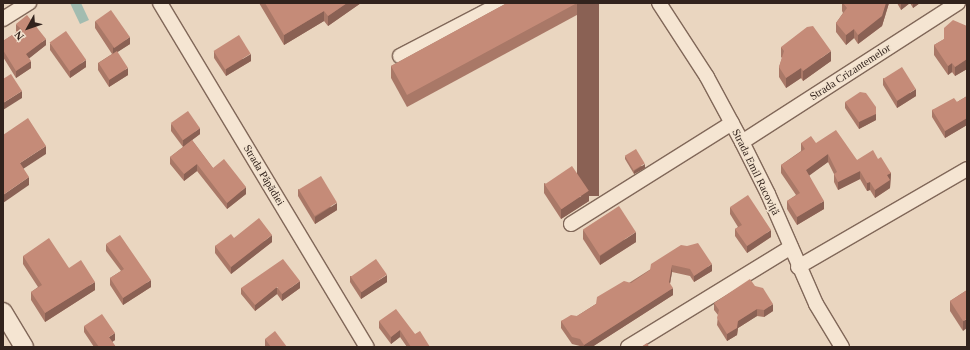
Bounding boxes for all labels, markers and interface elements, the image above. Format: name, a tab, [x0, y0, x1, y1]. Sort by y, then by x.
north arrow	[8, 8, 48, 48]
text: N	[12, 29, 26, 43]
street label: Strada Crizantemelor	[807, 41, 893, 103]
street label: Strada Emil Racoviță	[729, 127, 783, 217]
street label: Strada Păpădiei	[241, 142, 287, 208]

